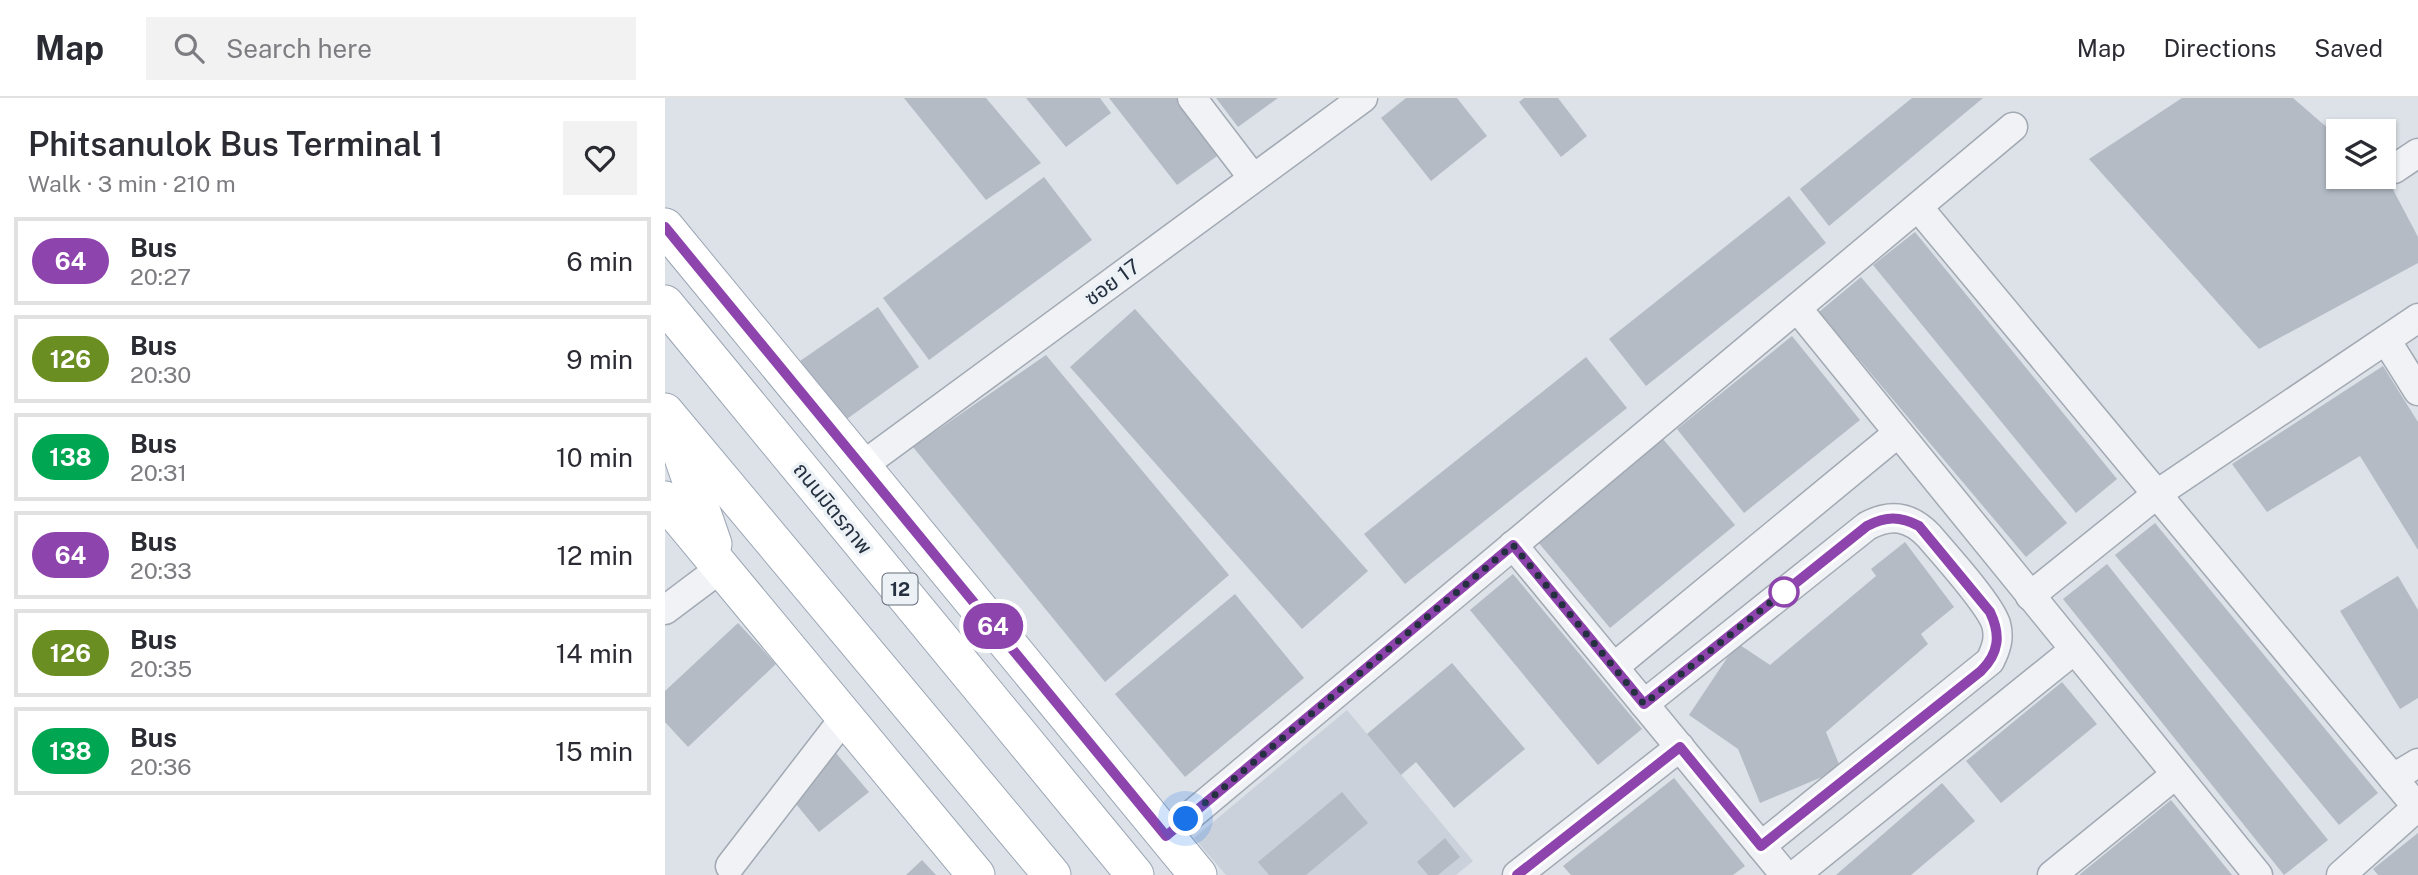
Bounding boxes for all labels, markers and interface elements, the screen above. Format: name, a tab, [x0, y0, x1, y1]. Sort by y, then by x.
search box	[146, 17, 636, 80]
text: Map	[35, 29, 104, 67]
icon: search	[170, 29, 208, 67]
text: Search here	[226, 33, 372, 64]
text: Map	[2077, 34, 2126, 62]
text: Directions	[2164, 34, 2276, 62]
text: Saved	[2314, 34, 2383, 62]
map controls	[2326, 119, 2396, 189]
button: layers	[2326, 119, 2396, 189]
button: heart	[563, 121, 637, 195]
text: Phitsanulok Bus Terminal 1	[28, 125, 443, 163]
text: Walk · 3 min · 210 m	[28, 170, 236, 197]
text: Bus	[130, 232, 177, 263]
text: 6 min	[566, 246, 633, 277]
text: 64	[55, 247, 86, 275]
street label: ซอย 17	[1079, 254, 1145, 310]
text: 20:27	[130, 263, 191, 290]
text: Bus	[130, 330, 177, 361]
text: 9 min	[566, 344, 633, 375]
text: 126	[50, 345, 91, 373]
text: 20:30	[130, 361, 191, 388]
text: Bus	[130, 428, 177, 459]
text: 10 min	[556, 442, 633, 473]
text: 138	[49, 443, 92, 471]
street label: ถนนมิตรภาพ	[788, 457, 878, 559]
text: 20:31	[130, 459, 187, 486]
text: Bus	[130, 526, 177, 557]
text: 12 min	[557, 540, 633, 571]
text: 64	[55, 541, 86, 569]
text: 20:33	[130, 557, 192, 584]
road number: 12	[883, 574, 917, 604]
unlabelled marker	[1769, 577, 1799, 607]
line badge: 64	[961, 603, 1025, 649]
text: 64	[977, 612, 1009, 640]
text: Bus	[130, 624, 177, 655]
text: 14 min	[556, 638, 633, 669]
text: 126	[50, 639, 91, 667]
text: 20:35	[130, 655, 192, 682]
text: Bus	[130, 722, 177, 753]
text: 15 min	[555, 736, 633, 767]
text: 138	[49, 737, 92, 765]
text: 20:36	[130, 753, 192, 780]
your location	[1168, 801, 1203, 836]

